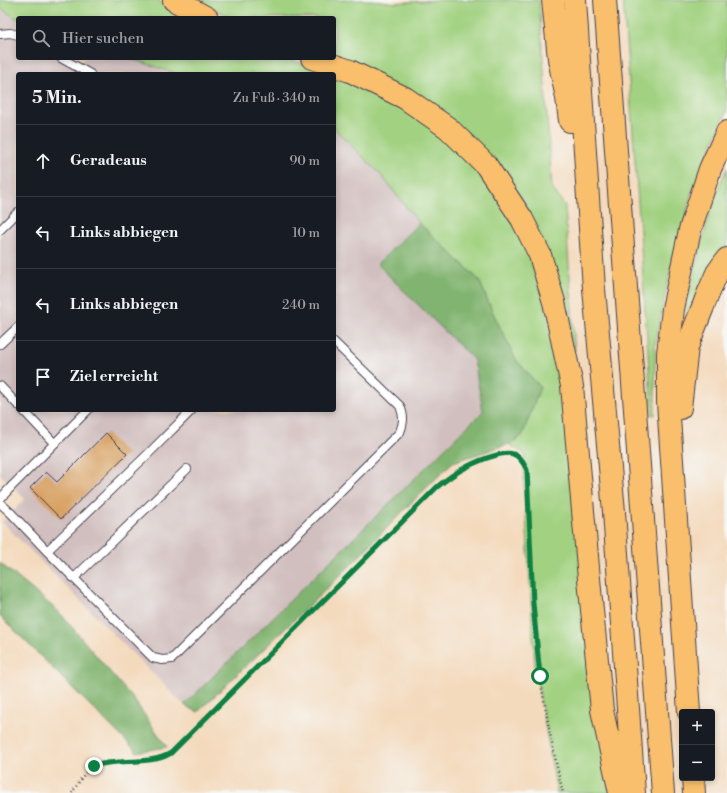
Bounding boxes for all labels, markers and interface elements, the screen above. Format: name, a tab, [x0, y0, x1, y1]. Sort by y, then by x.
search box	[16, 16, 336, 60]
icon: search	[30, 27, 52, 49]
text: Hier suchen	[62, 29, 144, 48]
text: 5 Min.	[32, 87, 82, 109]
text: Zu Fuß · 340 m	[233, 90, 320, 106]
icon: ahead	[32, 150, 54, 172]
text: Geradeaus	[70, 151, 147, 170]
text: 90 m	[289, 153, 320, 169]
icon: left	[32, 222, 54, 244]
text: Links abbiegen	[70, 223, 178, 242]
text: 10 m	[292, 225, 320, 241]
icon: left	[32, 294, 54, 316]
text: Links abbiegen	[70, 295, 178, 314]
text: 240 m	[282, 297, 320, 313]
icon: arrive	[32, 366, 54, 388]
text: Ziel erreicht	[70, 367, 158, 386]
route start	[531, 667, 549, 685]
map controls	[679, 709, 715, 781]
button: +	[679, 709, 715, 745]
button: −	[679, 745, 715, 781]
route end	[85, 757, 103, 775]

